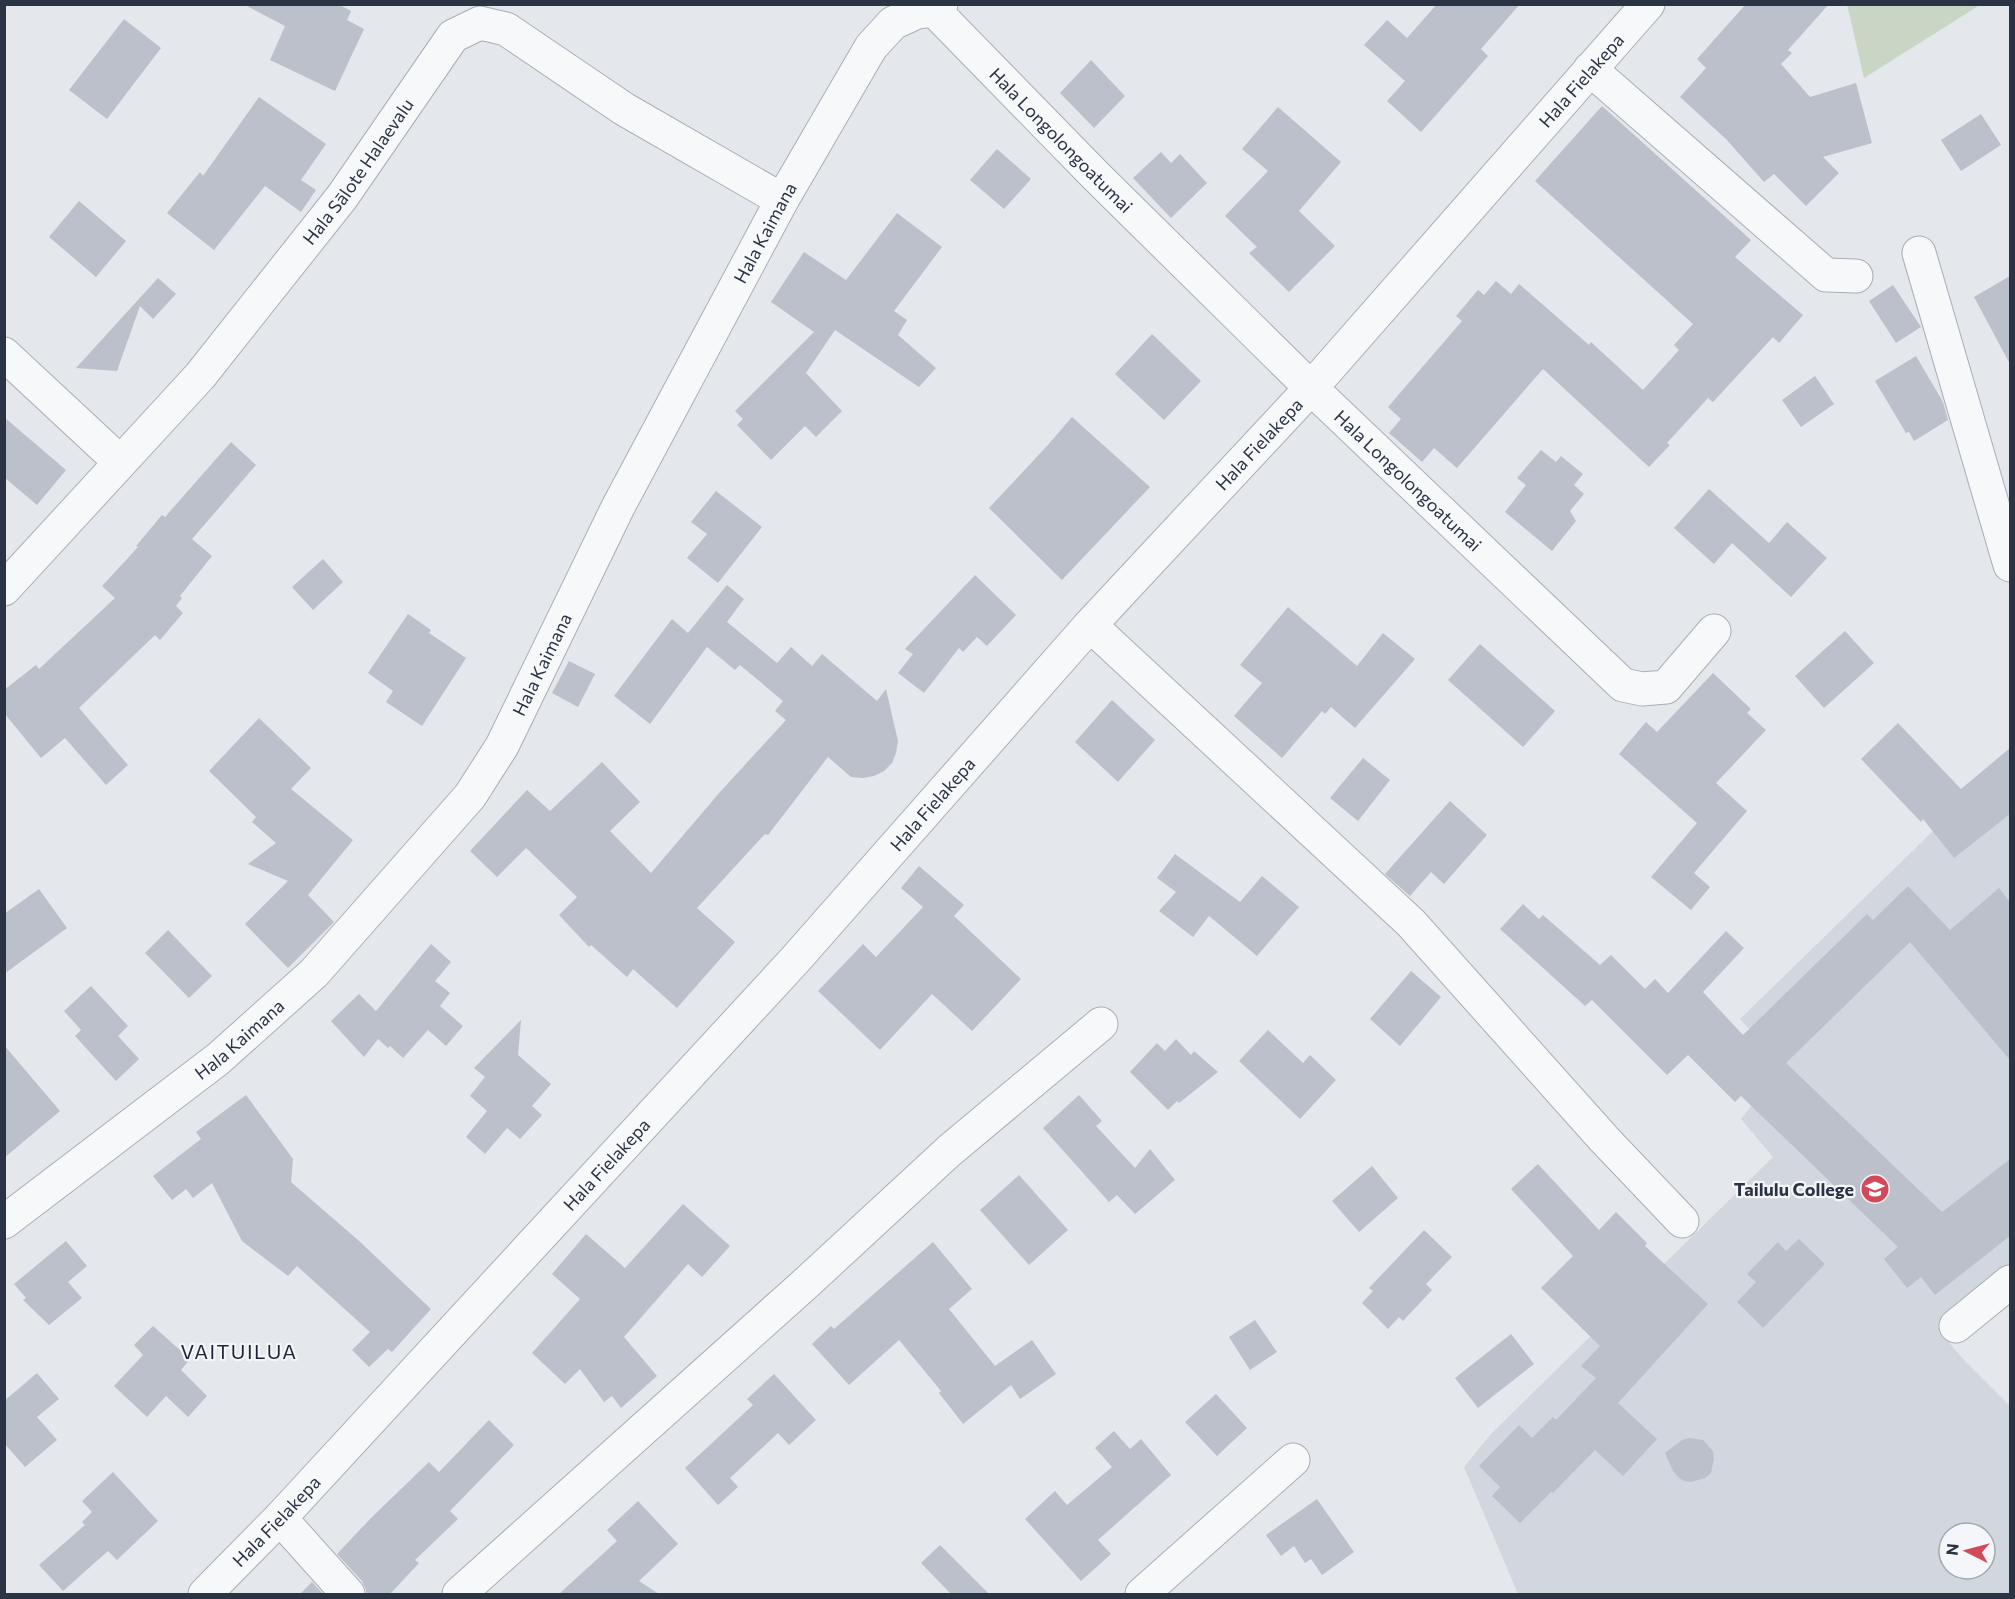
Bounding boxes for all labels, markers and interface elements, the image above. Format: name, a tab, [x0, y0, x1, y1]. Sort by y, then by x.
street label: Hala Fielakepa	[1534, 29, 1628, 132]
street label: Hala Longolongoatumai	[985, 63, 1138, 217]
street label: Hala Sālote Halaevalu	[298, 94, 418, 249]
street label: Hala Kaimana	[729, 178, 801, 287]
street label: Hala Fielakepa	[1211, 393, 1307, 495]
street label: Hala Longolongoatumai	[1330, 405, 1486, 556]
street label: Hala Kaimana	[507, 609, 576, 719]
street label: Hala Fielakepa	[885, 752, 980, 855]
street label: Hala Kaimana	[190, 994, 288, 1084]
street label: Hala Fielakepa	[558, 1114, 654, 1215]
school or university icon: Tailulu College	[1859, 1173, 1891, 1205]
place label: Tailulu College	[1734, 1178, 1854, 1200]
district label: VAITUILUA	[180, 1339, 298, 1363]
street label: Hala Fielakepa	[227, 1471, 325, 1571]
north arrow	[1937, 1521, 1997, 1581]
text: N	[1942, 1542, 1962, 1556]

